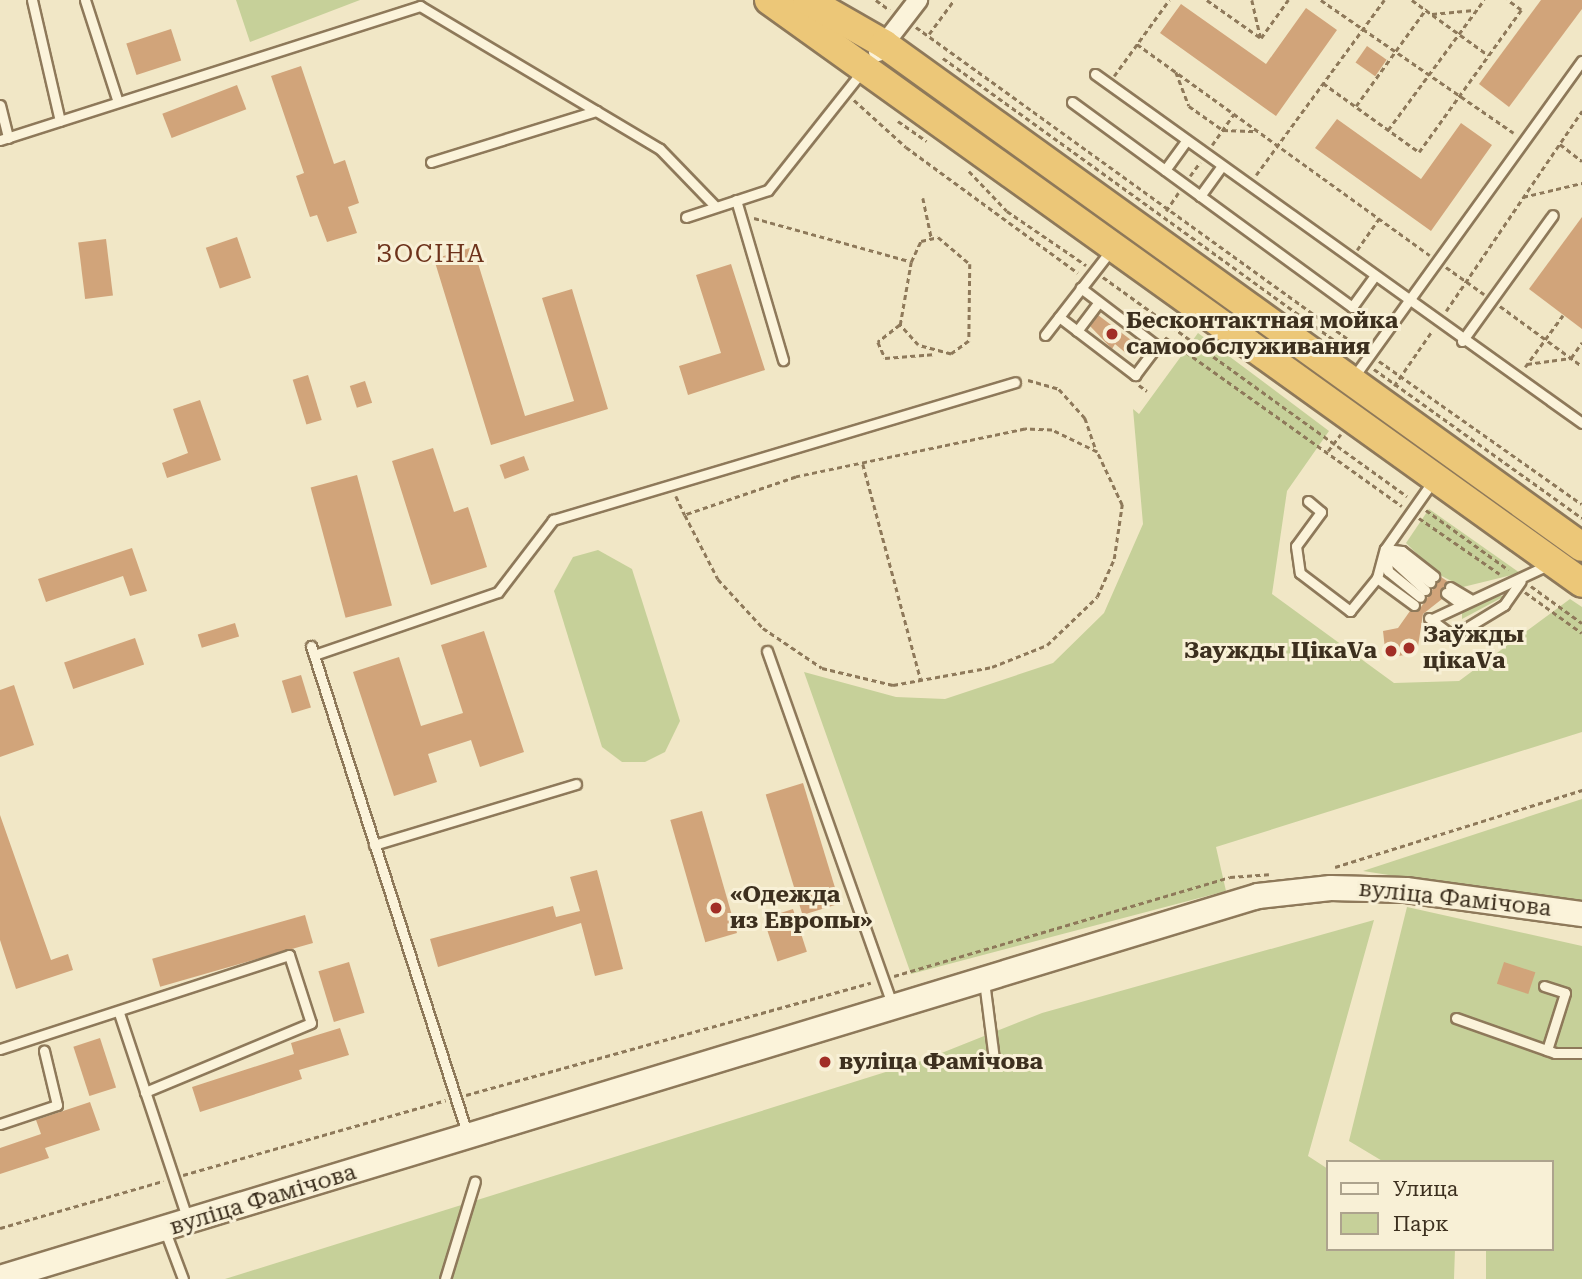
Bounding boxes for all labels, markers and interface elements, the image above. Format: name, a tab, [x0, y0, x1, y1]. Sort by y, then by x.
district label: ЗОСІНА	[377, 241, 485, 269]
place label: Бесконтактная мойка самообслуживания	[1126, 307, 1398, 361]
marker: Бесконтактная мойка самообслуживания	[1104, 326, 1120, 342]
place label: Заўжды цікаVа	[1423, 621, 1524, 675]
place label: Заужды ЦікаVа	[1184, 637, 1377, 665]
marker: Заўжды цікаVа	[1401, 640, 1417, 656]
marker: Заужды ЦікаVа	[1383, 643, 1399, 659]
street label: вуліца Фамічова	[1357, 875, 1553, 923]
place label: «Одежда из Европы»	[730, 881, 873, 935]
marker: «Одежда из Европы»	[708, 900, 724, 916]
place label: вуліца Фамічова	[839, 1048, 1043, 1076]
marker: вуліца Фамічова	[817, 1054, 833, 1070]
street label: вуліца Фамічова	[166, 1159, 360, 1241]
legend	[1326, 1160, 1554, 1251]
text: Улица	[1393, 1177, 1458, 1201]
text: Парк	[1393, 1212, 1449, 1236]

